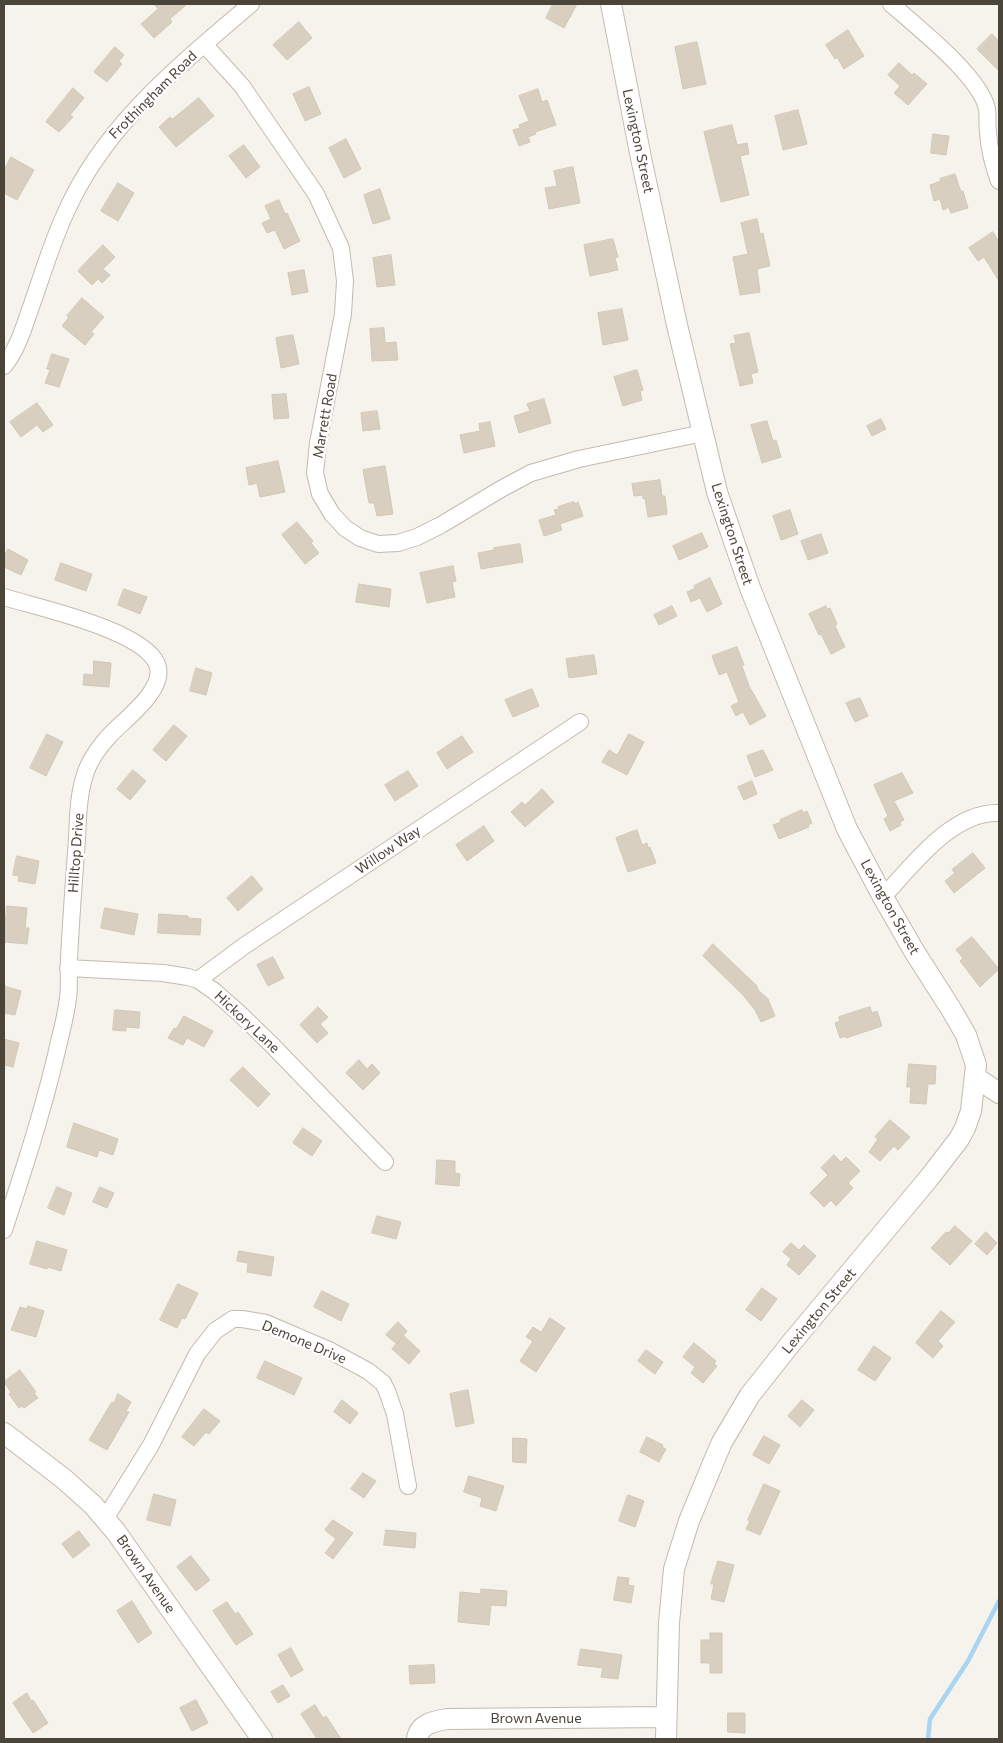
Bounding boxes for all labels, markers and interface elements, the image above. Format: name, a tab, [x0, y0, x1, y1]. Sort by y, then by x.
street label: Frothingham Road	[106, 48, 200, 142]
street label: Lexington Street	[619, 87, 657, 195]
street label: Marrett Road	[309, 372, 341, 460]
street label: Lexington Street	[708, 481, 756, 587]
street label: Hilltop Drive	[65, 813, 87, 893]
street label: Willow Way	[352, 822, 424, 878]
street label: Lexington Street	[857, 856, 923, 958]
street label: Hickory Lane	[211, 988, 283, 1056]
street label: Lexington Street	[778, 1265, 860, 1357]
street label: Demone Drive	[259, 1317, 349, 1367]
street label: Brown Avenue	[113, 1532, 179, 1616]
street label: Brown Avenue	[490, 1710, 582, 1726]

